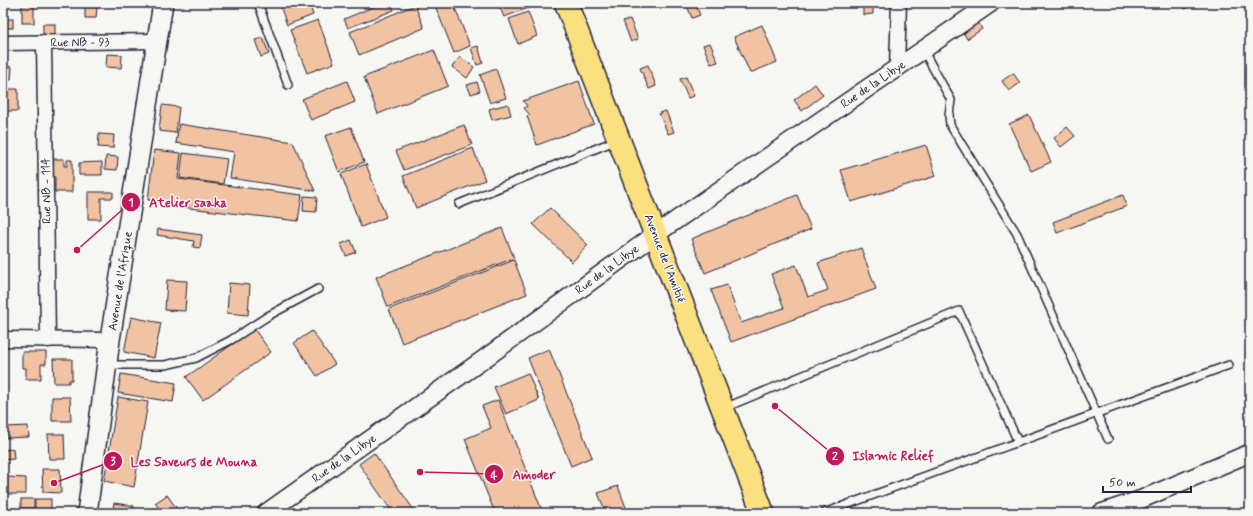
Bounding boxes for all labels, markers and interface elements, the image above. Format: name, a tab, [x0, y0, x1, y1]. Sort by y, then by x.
street label: Rue NB - 93	[50, 34, 110, 52]
street label: Rue de la Libye	[838, 57, 910, 113]
street label: Rue NB - 114	[38, 158, 56, 224]
callout: Atelier saaka	[121, 190, 236, 215]
text: 1	[128, 195, 134, 211]
text: Atelier saaka	[149, 195, 227, 212]
street label: Avenue de l'Amitié	[640, 212, 689, 306]
street label: Avenue de l'Afrique	[105, 230, 137, 332]
street label: Rue de la Libye	[572, 241, 643, 298]
street label: Rue de la Libye	[309, 430, 380, 487]
callout: Islamic Relief	[825, 443, 942, 468]
text: Islamic Relief	[853, 448, 934, 465]
callout: Les Saveurs de Mouna	[103, 449, 264, 474]
text: 2	[832, 449, 838, 465]
text: 3	[110, 454, 116, 470]
text: Les Saveurs de Mouna	[130, 454, 258, 471]
callout: Amoder	[484, 462, 563, 487]
text: Amoder	[513, 467, 556, 484]
text: 4	[491, 468, 498, 484]
scale bar	[1103, 468, 1191, 494]
text: 50 m	[1109, 475, 1136, 491]

